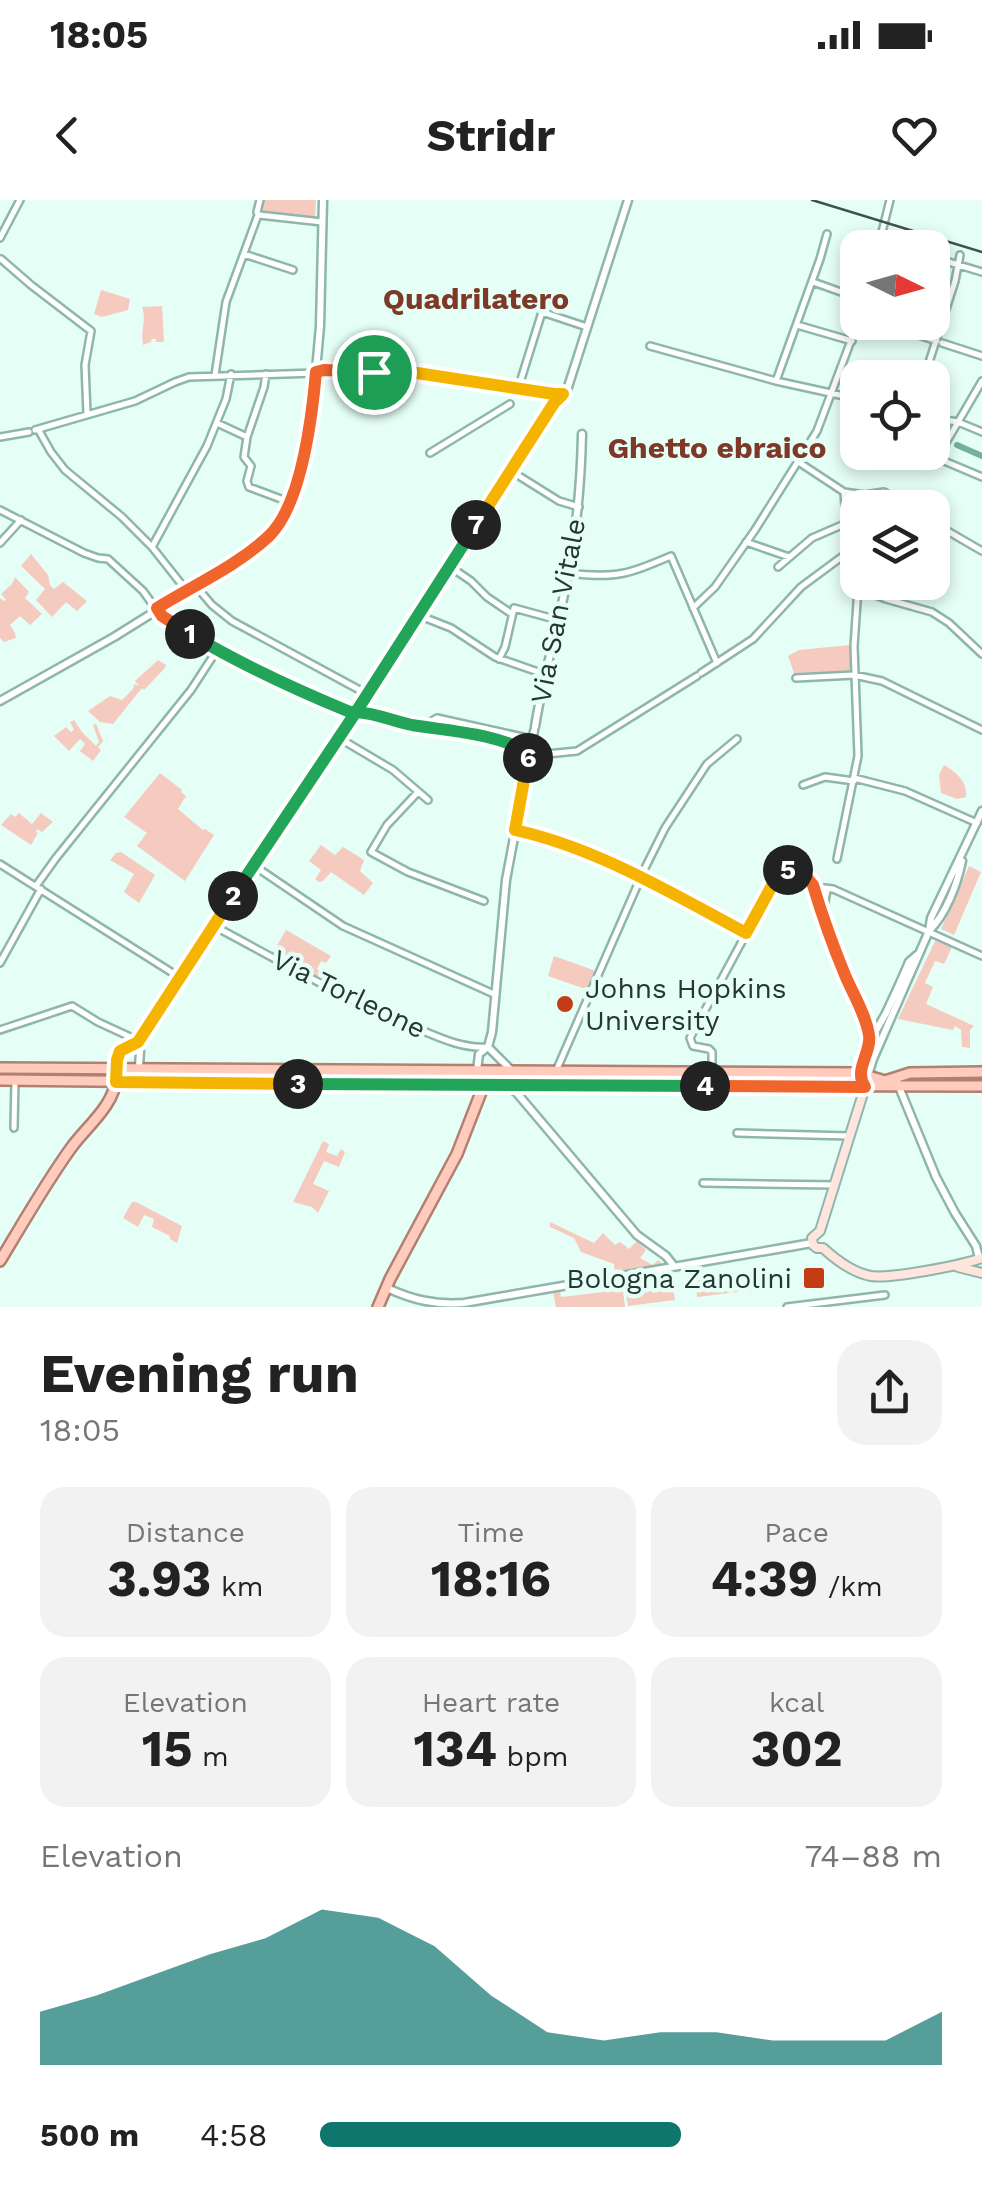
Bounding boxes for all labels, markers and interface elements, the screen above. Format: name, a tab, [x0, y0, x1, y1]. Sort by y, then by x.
text: 18:05	[50, 13, 148, 57]
icon: back	[40, 108, 95, 163]
icon: heart	[887, 108, 942, 163]
text: Stridr	[427, 109, 555, 162]
north arrow	[840, 230, 950, 340]
map controls	[840, 230, 950, 600]
district label: Quadrilatero	[383, 281, 569, 316]
pin	[332, 330, 417, 415]
icon: arrive	[347, 345, 402, 400]
button: locate	[840, 360, 950, 470]
district label: Ghetto ebraico	[607, 430, 827, 465]
button: layers	[840, 490, 950, 600]
pin: 7	[451, 500, 501, 550]
text: 7	[467, 508, 485, 541]
street label: Via San Vitale	[524, 516, 592, 706]
pin: 1	[165, 609, 215, 659]
text: 1	[184, 617, 196, 650]
pin: 6	[503, 733, 553, 783]
text: 6	[519, 741, 537, 774]
pin: 5	[763, 845, 813, 895]
text: 5	[780, 853, 796, 886]
pin: 2	[208, 871, 258, 921]
text: 2	[225, 879, 241, 912]
street label: Via Torleone	[267, 943, 431, 1045]
place label: Johns Hopkins University	[585, 972, 787, 1037]
marker: Johns Hopkins University	[554, 993, 576, 1015]
pin: 3	[273, 1059, 323, 1109]
pin: 4	[680, 1061, 730, 1111]
text: 3	[290, 1067, 306, 1100]
text: 4	[696, 1069, 714, 1102]
place label: Bologna Zanolini	[566, 1262, 792, 1295]
marker: Bologna Zanolini	[801, 1265, 827, 1291]
button: share	[837, 1340, 942, 1445]
text: Evening run	[40, 1341, 359, 1405]
text: 18:05	[40, 1411, 120, 1449]
text: Distance	[126, 1516, 245, 1549]
text: Time	[458, 1516, 524, 1549]
text: Pace	[764, 1516, 829, 1549]
text: 3.93	[107, 1549, 211, 1608]
text: 18:16	[431, 1549, 551, 1608]
text: 4:39	[711, 1549, 818, 1608]
text: km	[211, 1570, 263, 1603]
text: /km	[818, 1570, 883, 1603]
text: Elevation	[123, 1686, 248, 1719]
text: Heart rate	[422, 1686, 560, 1719]
text: kcal	[769, 1686, 824, 1719]
text: 15	[142, 1719, 193, 1778]
text: 134	[414, 1719, 497, 1778]
text: 302	[751, 1719, 842, 1778]
text: m	[193, 1740, 229, 1773]
text: bpm	[497, 1740, 568, 1773]
text: Elevation	[40, 1837, 183, 1875]
text: 74–88 m	[805, 1837, 942, 1875]
text: 500 m	[40, 2116, 139, 2154]
text: 4:58	[200, 2116, 267, 2154]

